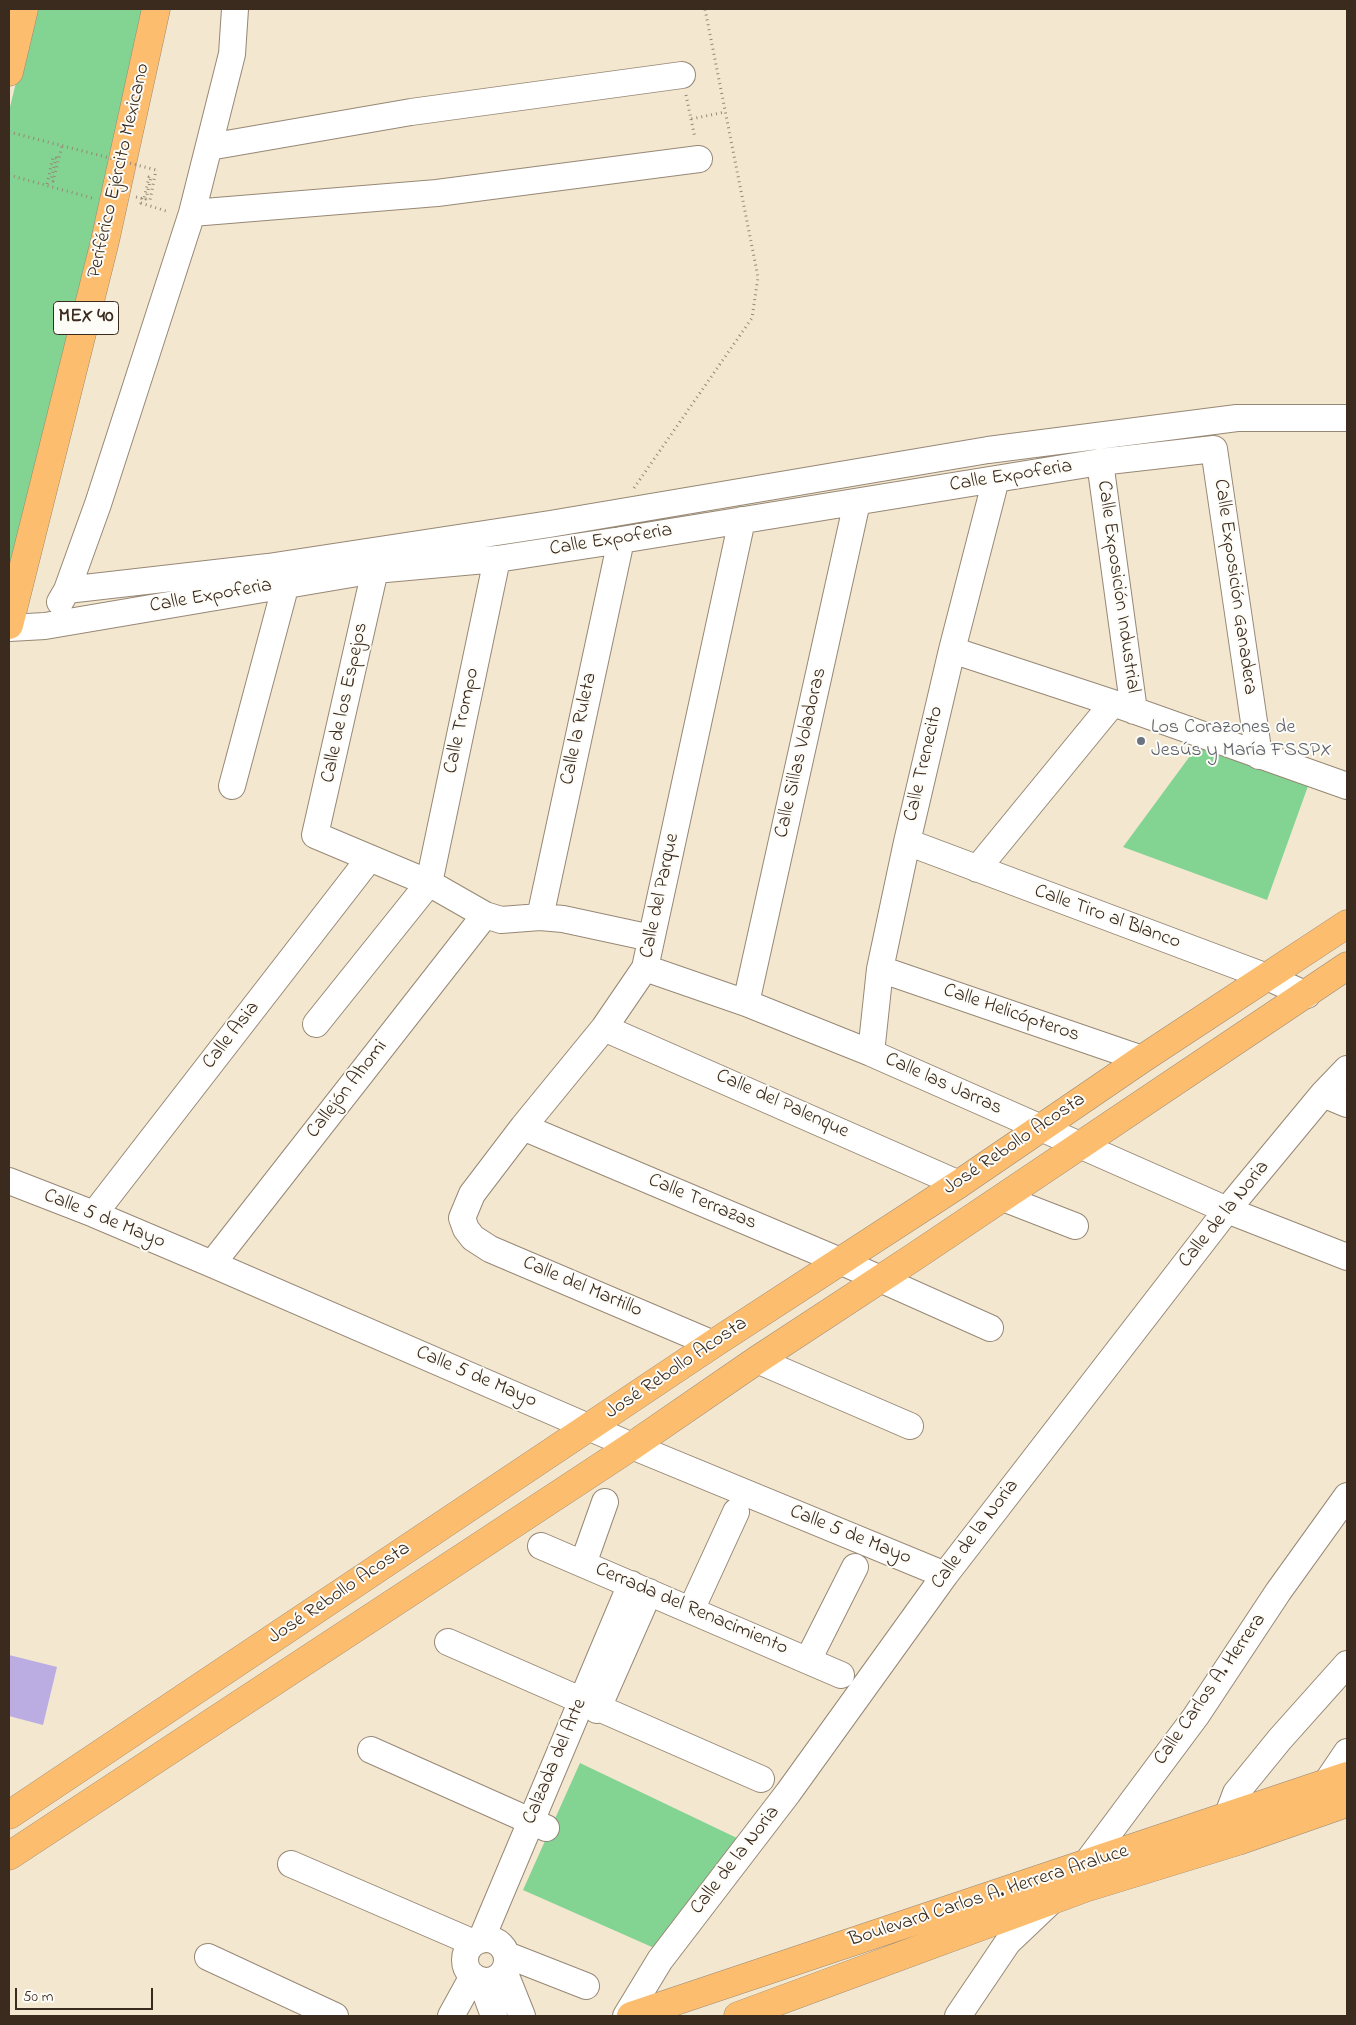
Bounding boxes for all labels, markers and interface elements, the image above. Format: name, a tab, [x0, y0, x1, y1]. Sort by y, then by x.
street label: Periférico Ejército Mexicano	[84, 61, 156, 281]
road number: MEX 40	[54, 302, 118, 334]
street label: Calle Expoferia	[948, 455, 1074, 499]
street label: Calle Exposición Ganadera	[1207, 478, 1261, 696]
street label: Calle Exposición Industrial	[1090, 479, 1144, 695]
street label: Calle Expoferia	[548, 519, 674, 563]
street label: Calle Expoferia	[148, 574, 274, 620]
street label: Calle de los Espejos	[317, 621, 375, 785]
street label: Calle Trompo	[440, 666, 486, 776]
street label: Calle Sillas Voladoras	[771, 666, 833, 840]
street label: Calle la Ruleta	[556, 671, 604, 787]
street label: Calle Trenecito	[900, 704, 950, 824]
place label: Los Corazones de Jesús y María FSSPX	[1151, 717, 1332, 764]
marker: Los Corazones de Jesús y María FSSPX	[1135, 735, 1147, 747]
street label: Calle del Parque	[636, 831, 686, 961]
street label: Calle Tiro al Blanco	[1031, 880, 1183, 956]
street label: Calle Helicópteros	[940, 979, 1082, 1049]
street label: Calle Asia	[198, 997, 266, 1075]
street label: Callejón Ahomi	[302, 1036, 394, 1144]
street label: Calle las Jarras	[881, 1048, 1005, 1122]
street label: Calle del Palenque	[712, 1065, 852, 1145]
street label: José Rebollo Acosta	[939, 1089, 1091, 1201]
street label: Calle de la Noria	[1174, 1156, 1276, 1274]
street label: Calle Terrazas	[644, 1169, 760, 1237]
street label: Calle 5 de Mayo	[40, 1185, 168, 1255]
street label: Calle del Martillo	[519, 1252, 645, 1324]
street label: José Rebollo Acosta	[601, 1313, 753, 1425]
street label: Calle 5 de Mayo	[412, 1342, 540, 1414]
street label: Calle de la Noria	[927, 1475, 1025, 1595]
street label: Calle 5 de Mayo	[786, 1501, 914, 1571]
street label: José Rebollo Acosta	[264, 1538, 416, 1650]
street label: Cerrada del Renacimiento	[591, 1559, 791, 1661]
street label: Calle Carlos A. Herrera	[1150, 1610, 1272, 1770]
street label: Calzada del Arte	[519, 1696, 593, 1828]
street label: Calle de la Noria	[686, 1802, 786, 1920]
street label: Boulevard Carlos A. Herrera Araluce	[846, 1840, 1132, 1954]
scale bar	[18, 1978, 155, 2010]
text: 50 m	[23, 1986, 53, 2008]

